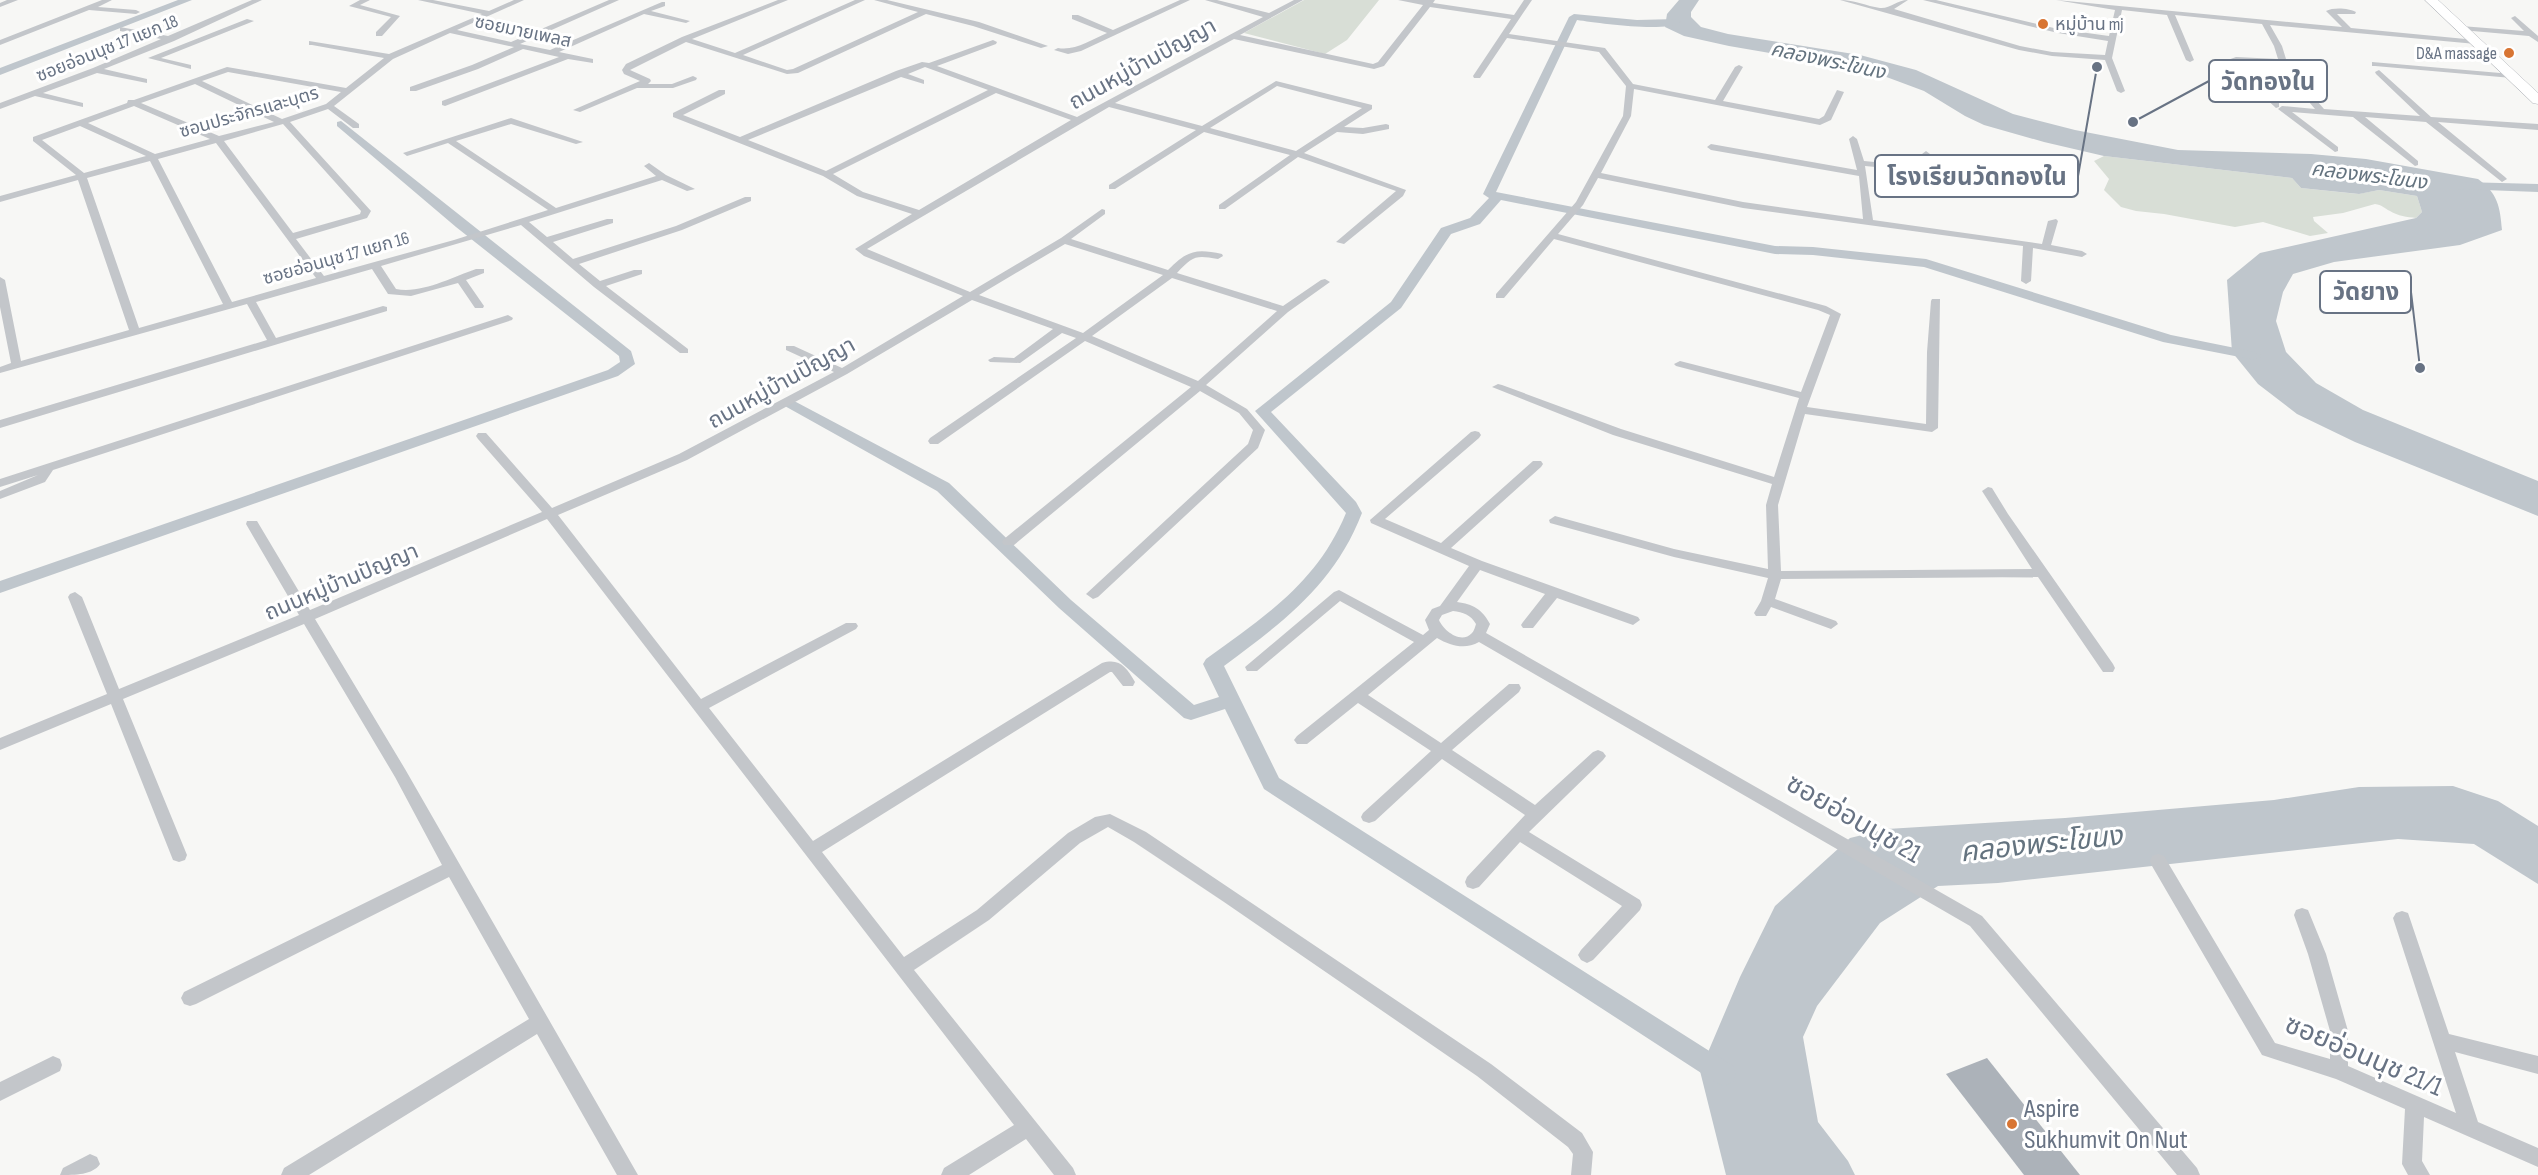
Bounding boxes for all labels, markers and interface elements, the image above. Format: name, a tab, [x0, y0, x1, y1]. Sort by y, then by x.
street label: ซอยอ่อนนุช 17 แยก 18	[33, 10, 181, 86]
street label: ซอยมายเพลส	[473, 11, 573, 52]
street label: ถนนหมู่บ้านปัญญา	[1064, 13, 1221, 116]
place label: หมู่บ้าน mj	[2055, 14, 2123, 36]
marker: หมู่บ้าน mj	[2036, 17, 2050, 31]
water label: คลองพระโขนง	[1768, 37, 1888, 85]
place label: D&A massage	[2416, 43, 2497, 64]
marker: D&A massage	[2502, 46, 2516, 60]
callout: วัดทองใน	[2209, 60, 2327, 102]
text: วัดทองใน	[2221, 68, 2315, 97]
street label: ซอนประจักรและบุตร	[177, 83, 321, 142]
callout: โรงเรียนวัดทองใน	[1875, 155, 2078, 197]
water label: คลองพระโขนง	[2310, 157, 2429, 195]
text: โรงเรียนวัดทองใน	[1887, 163, 2067, 192]
street label: ซอยอ่อนนุช 17 แยก 16	[261, 228, 412, 289]
callout: วัดยาง	[2320, 271, 2411, 313]
text: วัดยาง	[2333, 278, 2399, 307]
street label: ถนนหมู่บ้านปัญญา	[703, 332, 860, 435]
street label: ถนนหมู่บ้านปัญญา	[261, 538, 423, 627]
street label: ซอยอ่อนนุช 21	[1780, 767, 1927, 871]
water label: คลองพระโขนง	[1959, 819, 2126, 869]
street label: ซอยอ่อนนุช 21/1	[2280, 1008, 2448, 1104]
place label: Aspire Sukhumvit On Nut	[2023, 1093, 2188, 1156]
marker: Aspire Sukhumvit On Nut	[2005, 1117, 2019, 1131]

